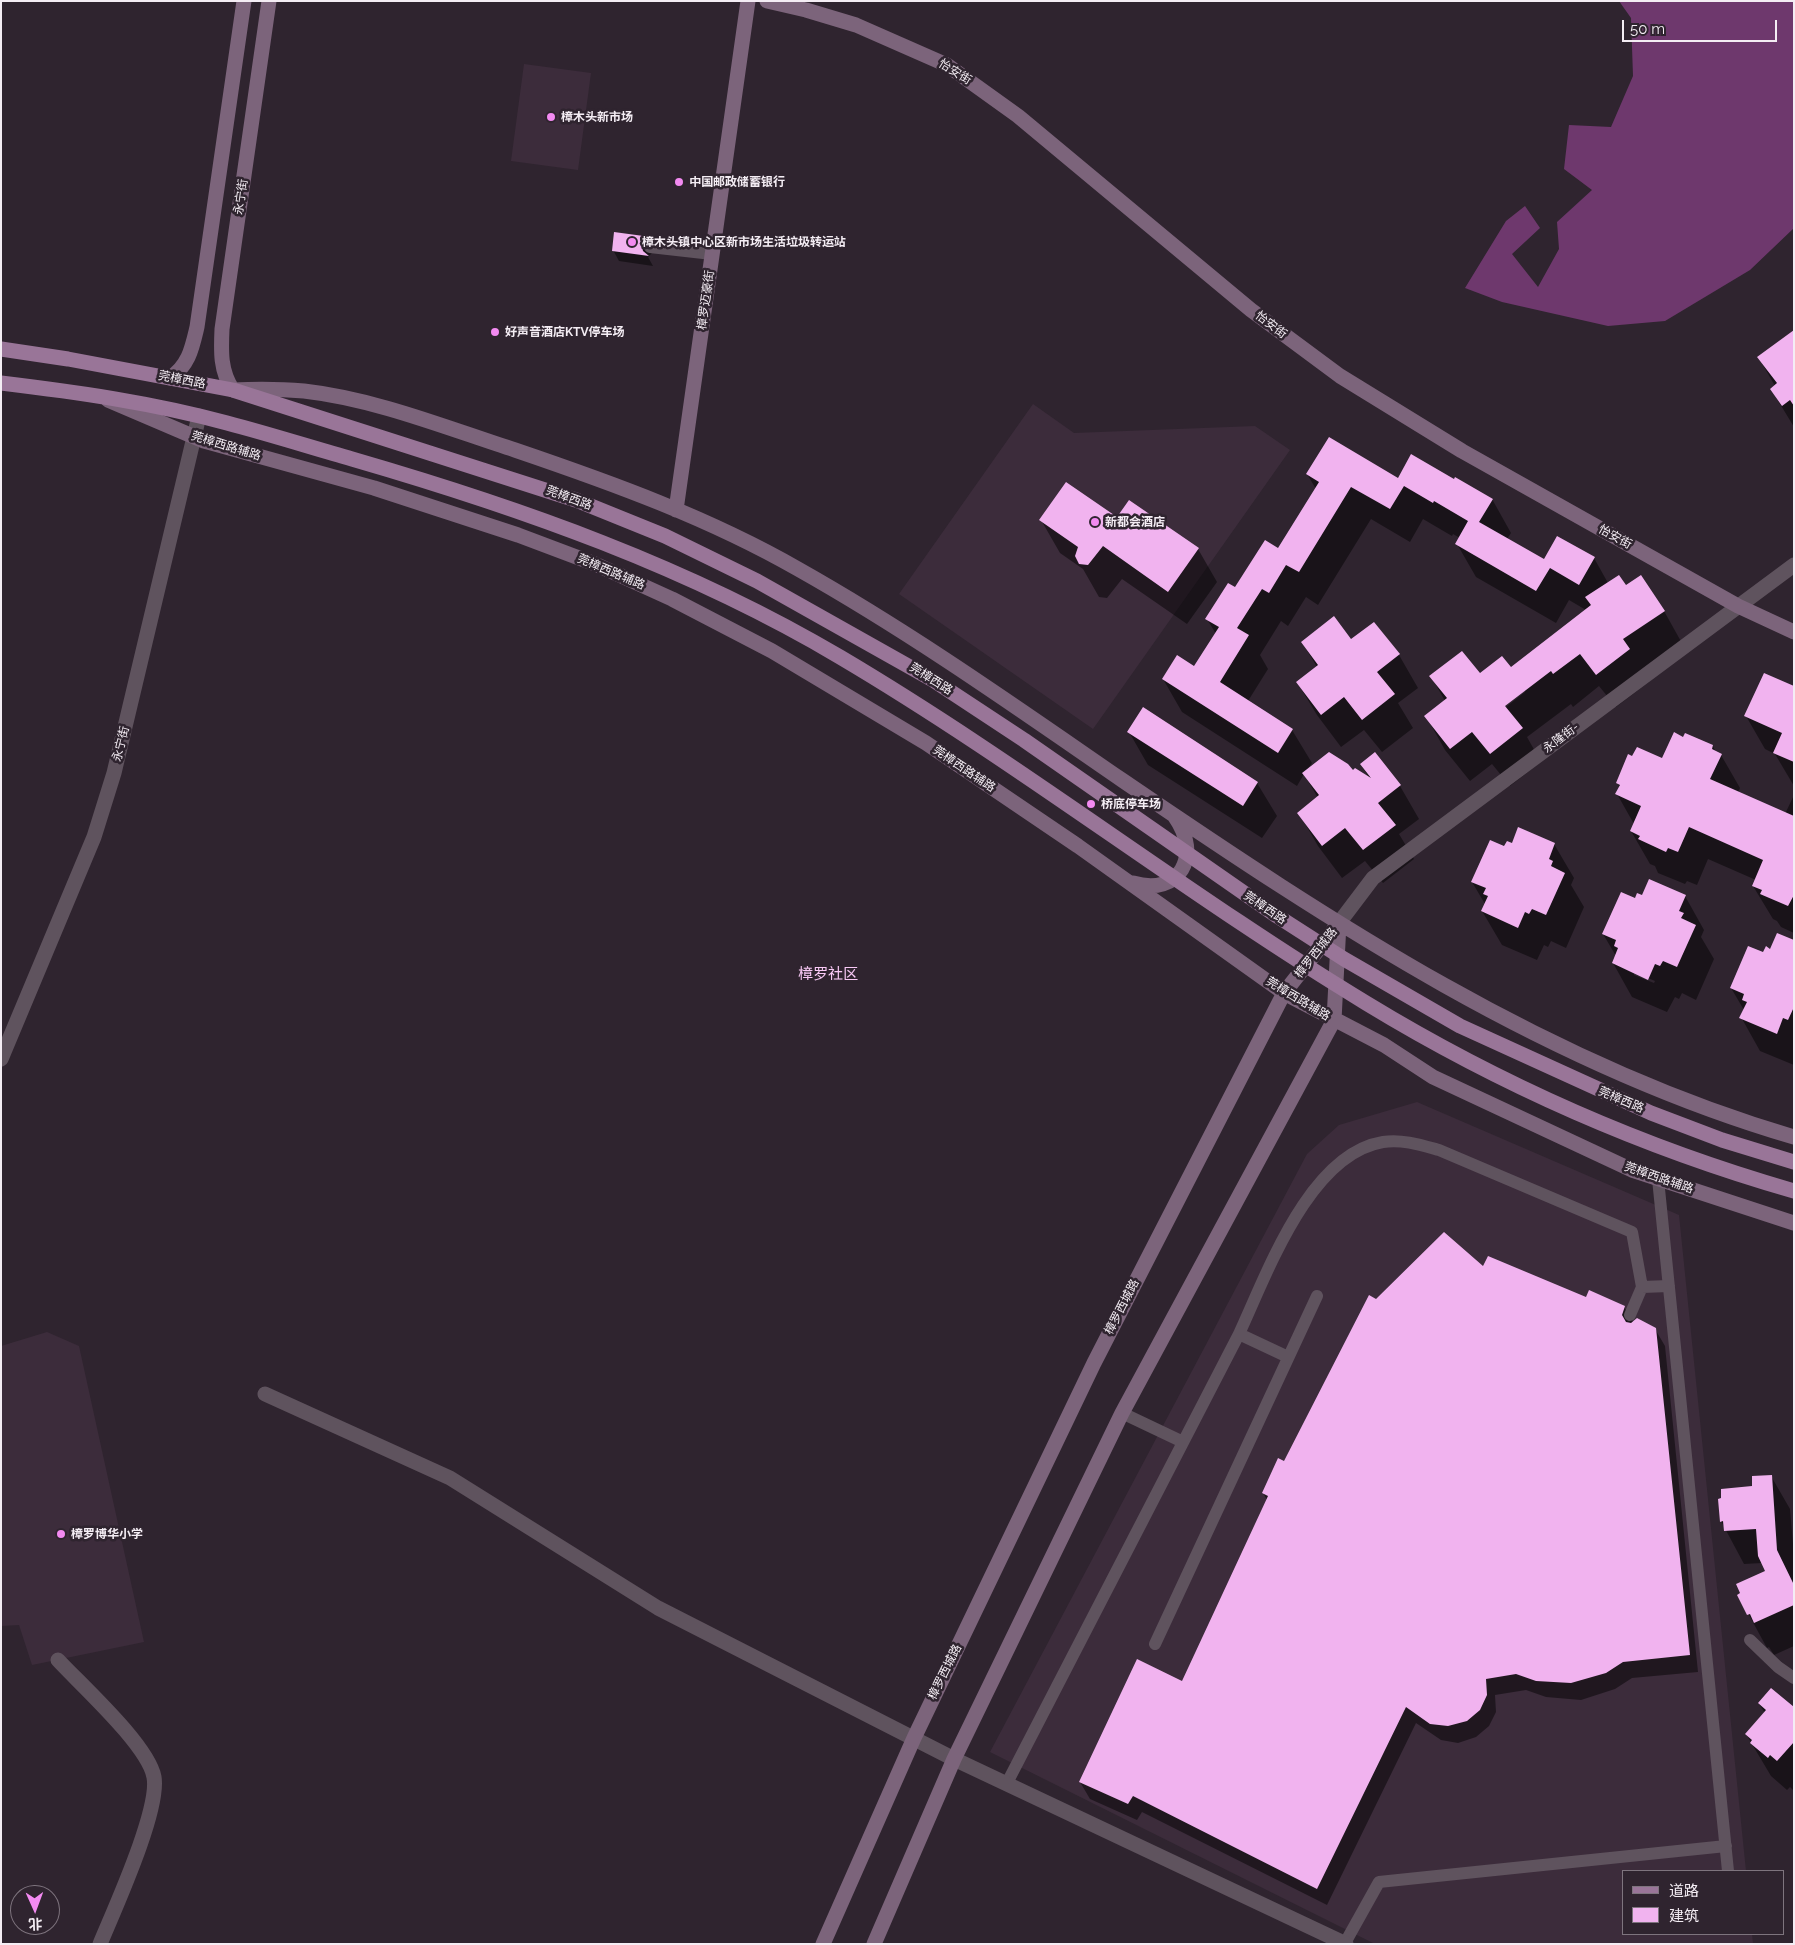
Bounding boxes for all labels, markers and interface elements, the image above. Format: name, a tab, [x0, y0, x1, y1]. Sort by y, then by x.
scale bar	[1625, 10, 1780, 42]
text: 50 m	[1630, 20, 1665, 38]
street label: 怡安街	[936, 56, 974, 88]
place label: 樟木头新市场	[561, 110, 633, 124]
marker: 樟木头新市场	[545, 111, 557, 123]
place label: 中国邮政储蓄银行	[689, 175, 785, 189]
marker: 中国邮政储蓄银行	[673, 176, 685, 188]
street label: 永宁街	[231, 178, 251, 216]
place label: 樟木头镇中心区新市场生活垃圾转运站	[642, 235, 846, 249]
marker: 樟木头镇中心区新市场生活垃圾转运站	[626, 236, 638, 248]
street label: 樟罗迈豪街	[695, 269, 717, 331]
street label: 怡安街	[1252, 308, 1290, 342]
place label: 好声音酒店KTV停车场	[505, 325, 625, 339]
marker: 好声音酒店KTV停车场	[489, 326, 501, 338]
street label: 莞樟西路	[157, 368, 207, 392]
street label: 莞樟西路辅路	[189, 429, 263, 463]
street label: 莞樟西路	[544, 483, 594, 513]
place label: 新都会酒店	[1105, 515, 1165, 529]
marker: 新都会酒店	[1089, 516, 1101, 528]
street label: 怡安街	[1596, 522, 1634, 552]
street label: 莞樟西路辅路	[575, 551, 647, 593]
street label: 莞樟西路	[907, 660, 955, 698]
street label: 永隆街-	[1540, 720, 1582, 756]
street label: 永宁街	[110, 725, 132, 763]
street label: 莞樟西路辅路	[930, 743, 998, 795]
place label: 桥底停车场	[1101, 797, 1161, 811]
marker: 桥底停车场	[1085, 798, 1097, 810]
street label: 莞樟西路	[1241, 889, 1289, 927]
street label: 樟罗西城路	[1292, 925, 1340, 981]
district label: 樟罗社区	[798, 965, 858, 983]
street label: 莞樟西路辅路	[1263, 974, 1333, 1024]
street label: 莞樟西路	[1596, 1084, 1646, 1116]
street label: 莞樟西路辅路	[1623, 1159, 1695, 1197]
street label: 樟罗西城路	[1102, 1277, 1142, 1337]
place label: 樟罗博华小学	[71, 1527, 143, 1541]
marker: 樟罗博华小学	[55, 1528, 67, 1540]
street label: 樟罗西城路	[925, 1642, 965, 1702]
legend	[1622, 1870, 1785, 1935]
text: 道路	[1669, 1882, 1699, 1900]
north arrow	[10, 1885, 60, 1935]
text: 建筑	[1669, 1907, 1699, 1925]
text: 北	[28, 1916, 43, 1932]

